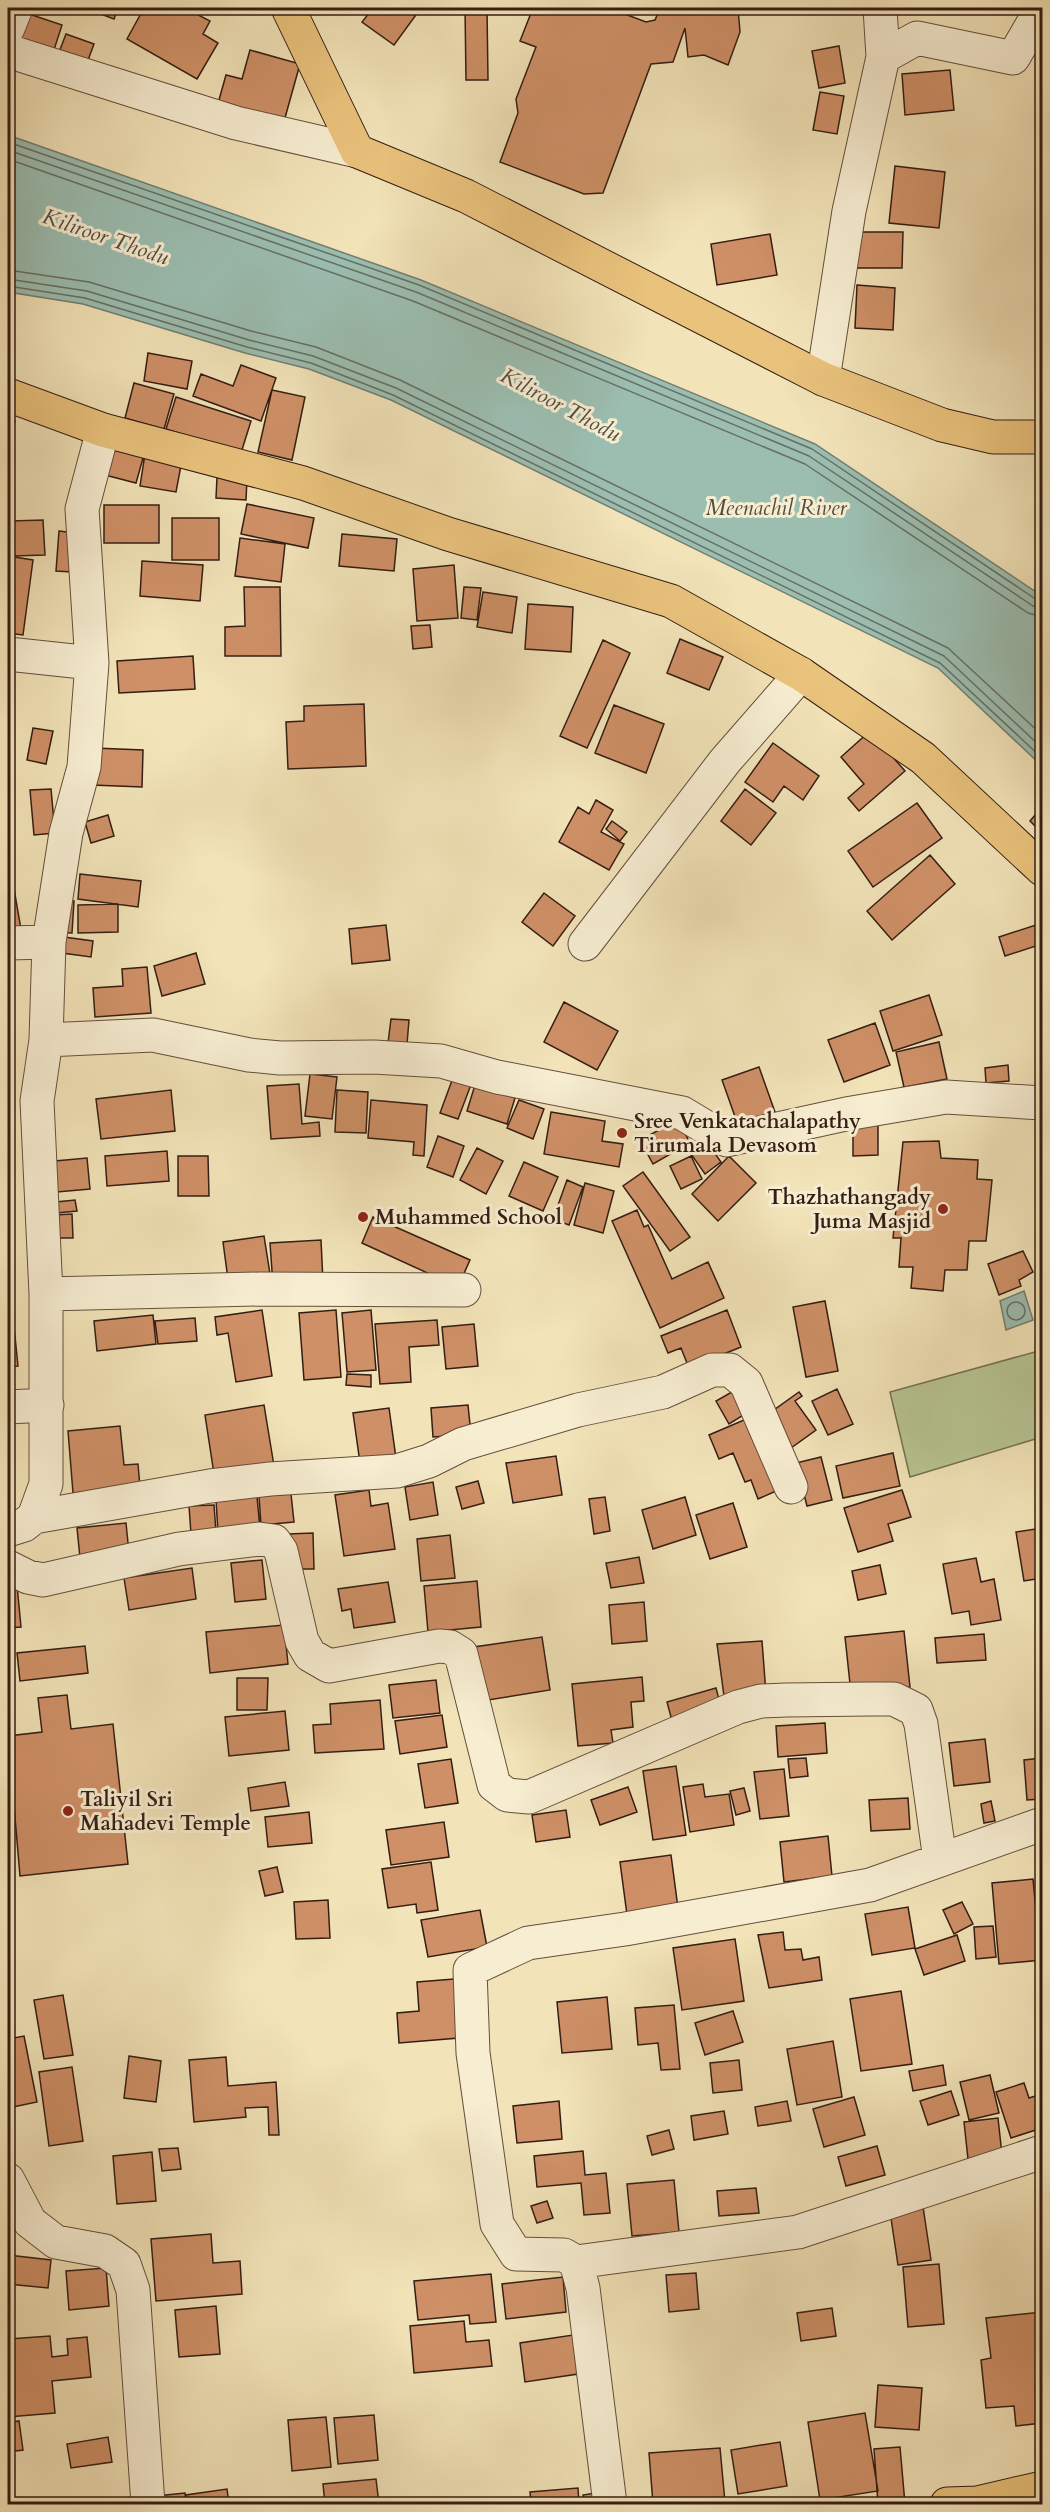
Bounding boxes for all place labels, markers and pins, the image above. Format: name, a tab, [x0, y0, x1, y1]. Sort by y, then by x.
place label: Sree Venkatachalapathy Tirumala Devasom	[634, 1107, 861, 1160]
marker: Sree Venkatachalapathy Tirumala Devasom	[615, 1126, 629, 1140]
place label: Thazhathangady Juma Masjid	[768, 1183, 931, 1236]
marker: Thazhathangady Juma Masjid	[936, 1202, 950, 1216]
place label: Muhammed School	[375, 1203, 562, 1232]
marker: Muhammed School	[356, 1210, 370, 1224]
place label: Taliyil Sri Mahadevi Temple	[80, 1785, 251, 1838]
marker: Taliyil Sri Mahadevi Temple	[61, 1804, 75, 1818]

